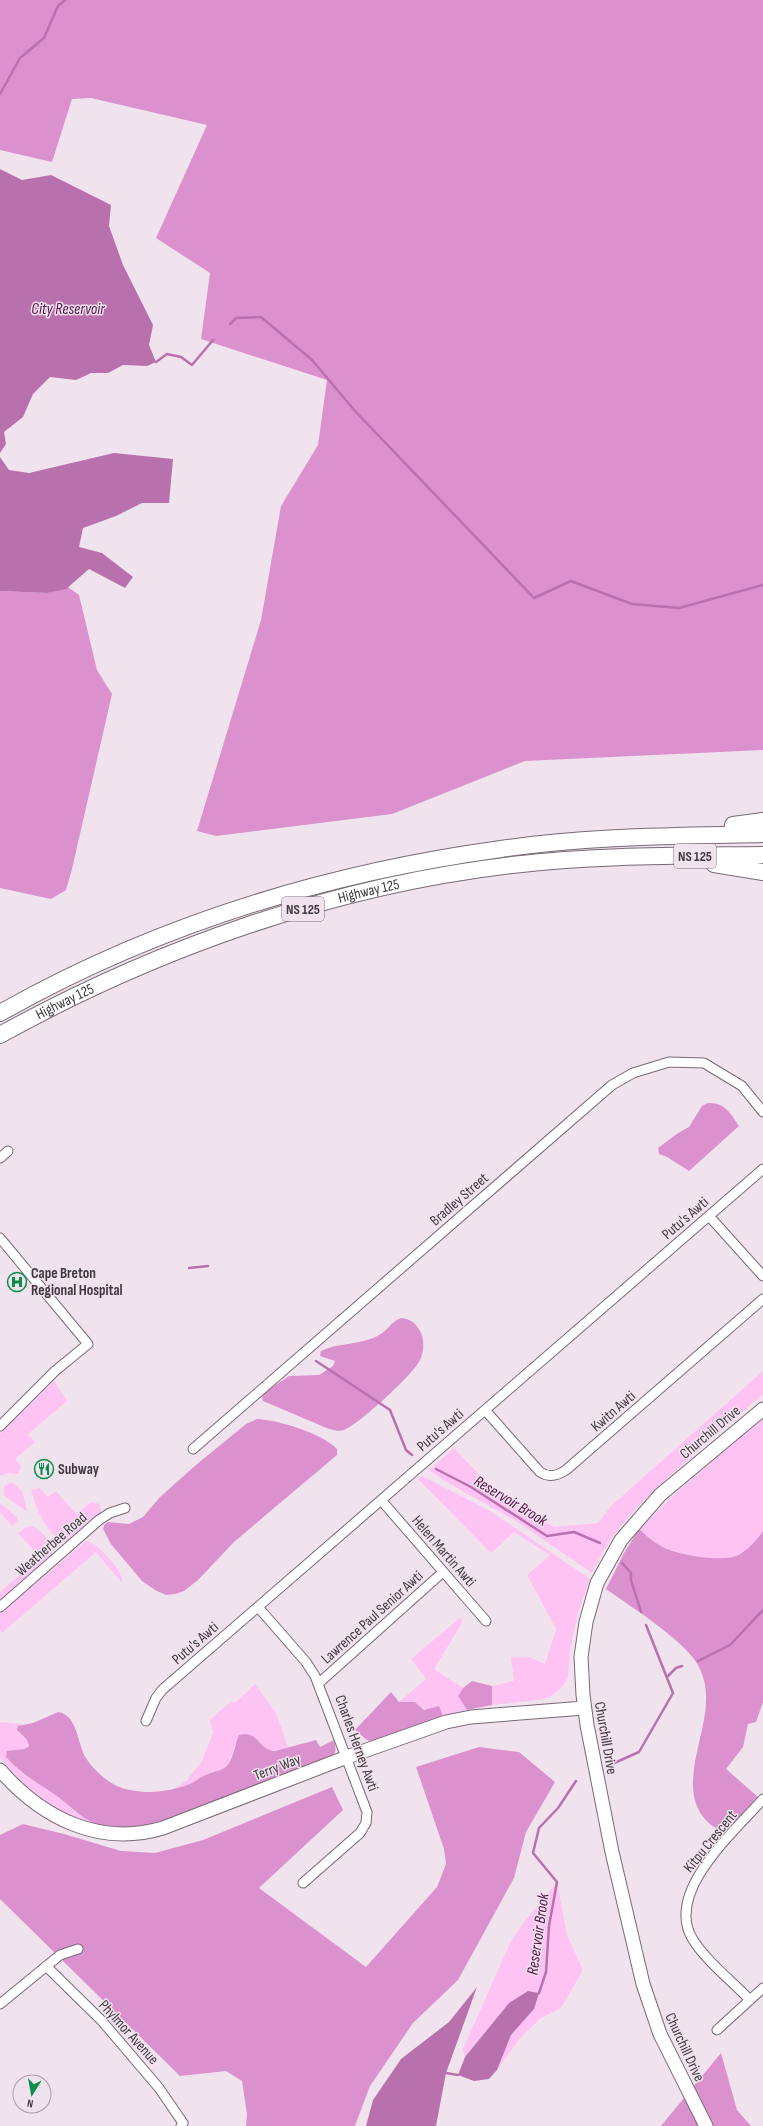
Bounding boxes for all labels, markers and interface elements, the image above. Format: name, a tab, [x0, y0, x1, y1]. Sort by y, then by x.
water label: City Reservoir	[31, 300, 105, 319]
road number: NS 125	[674, 844, 716, 868]
street label: Highway 125	[336, 875, 401, 908]
road number: NS 125	[282, 897, 324, 921]
street label: Highway 125	[33, 979, 97, 1024]
street label: Bradley Street	[426, 1169, 493, 1230]
street label: Putu's Awti	[658, 1193, 713, 1244]
place label: Cape Breton Regional Hospital	[31, 1264, 123, 1300]
hospital icon: Cape Breton Regional Hospital	[6, 1271, 28, 1293]
street label: Kwitn Awti	[587, 1387, 640, 1436]
street label: Churchill Drive	[676, 1402, 745, 1463]
street label: Putu's Awti	[413, 1405, 468, 1456]
restaurant icon: Subway	[33, 1458, 55, 1480]
place label: Subway	[58, 1460, 100, 1479]
water label: Reservoir Brook	[470, 1472, 551, 1531]
street label: Weatherbee Road	[12, 1508, 91, 1581]
street label: Helen Martin Awti	[407, 1512, 480, 1591]
street label: Lawrence Paul Senior Awti	[317, 1567, 427, 1668]
street label: Putu's Awti	[168, 1618, 223, 1669]
street label: Charles Herney Awti	[330, 1693, 383, 1794]
street label: Churchill Drive	[590, 1700, 621, 1776]
street label: Terry Way	[251, 1750, 304, 1785]
street label: Kitpu Crescent	[679, 1806, 742, 1876]
water label: Reservoir Brook	[523, 1891, 554, 1976]
street label: Phylmor Avenue	[95, 1996, 163, 2069]
street label: Churchill Drive	[660, 2010, 709, 2084]
north arrow	[12, 2074, 52, 2114]
text: N	[26, 2096, 34, 2110]

